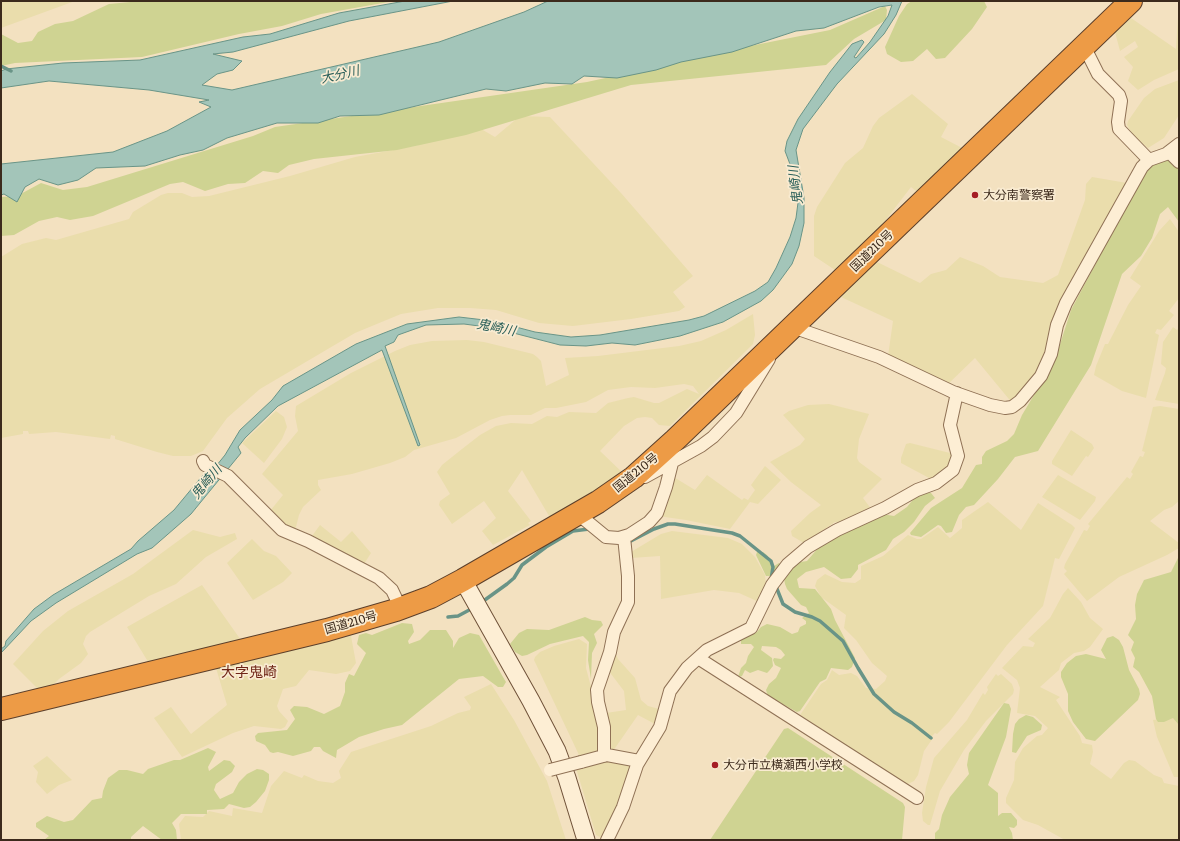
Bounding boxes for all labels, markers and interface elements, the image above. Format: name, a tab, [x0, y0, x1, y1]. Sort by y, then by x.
water label: 大分川	[319, 63, 361, 87]
water label: 鬼崎川	[786, 165, 806, 205]
place label: 大分南警察署	[983, 188, 1055, 202]
marker: 大分南警察署	[970, 190, 980, 200]
street label: 国道210号	[848, 227, 896, 275]
water label: 鬼崎川	[475, 317, 517, 339]
street label: 国道210号	[611, 450, 661, 496]
water label: 鬼崎川	[188, 462, 226, 502]
street label: 国道210号	[323, 609, 379, 637]
district label: 大字鬼崎	[221, 665, 277, 681]
place label: 大分市立横瀬西小学校	[723, 758, 843, 772]
marker: 大分市立横瀬西小学校	[710, 760, 720, 770]

